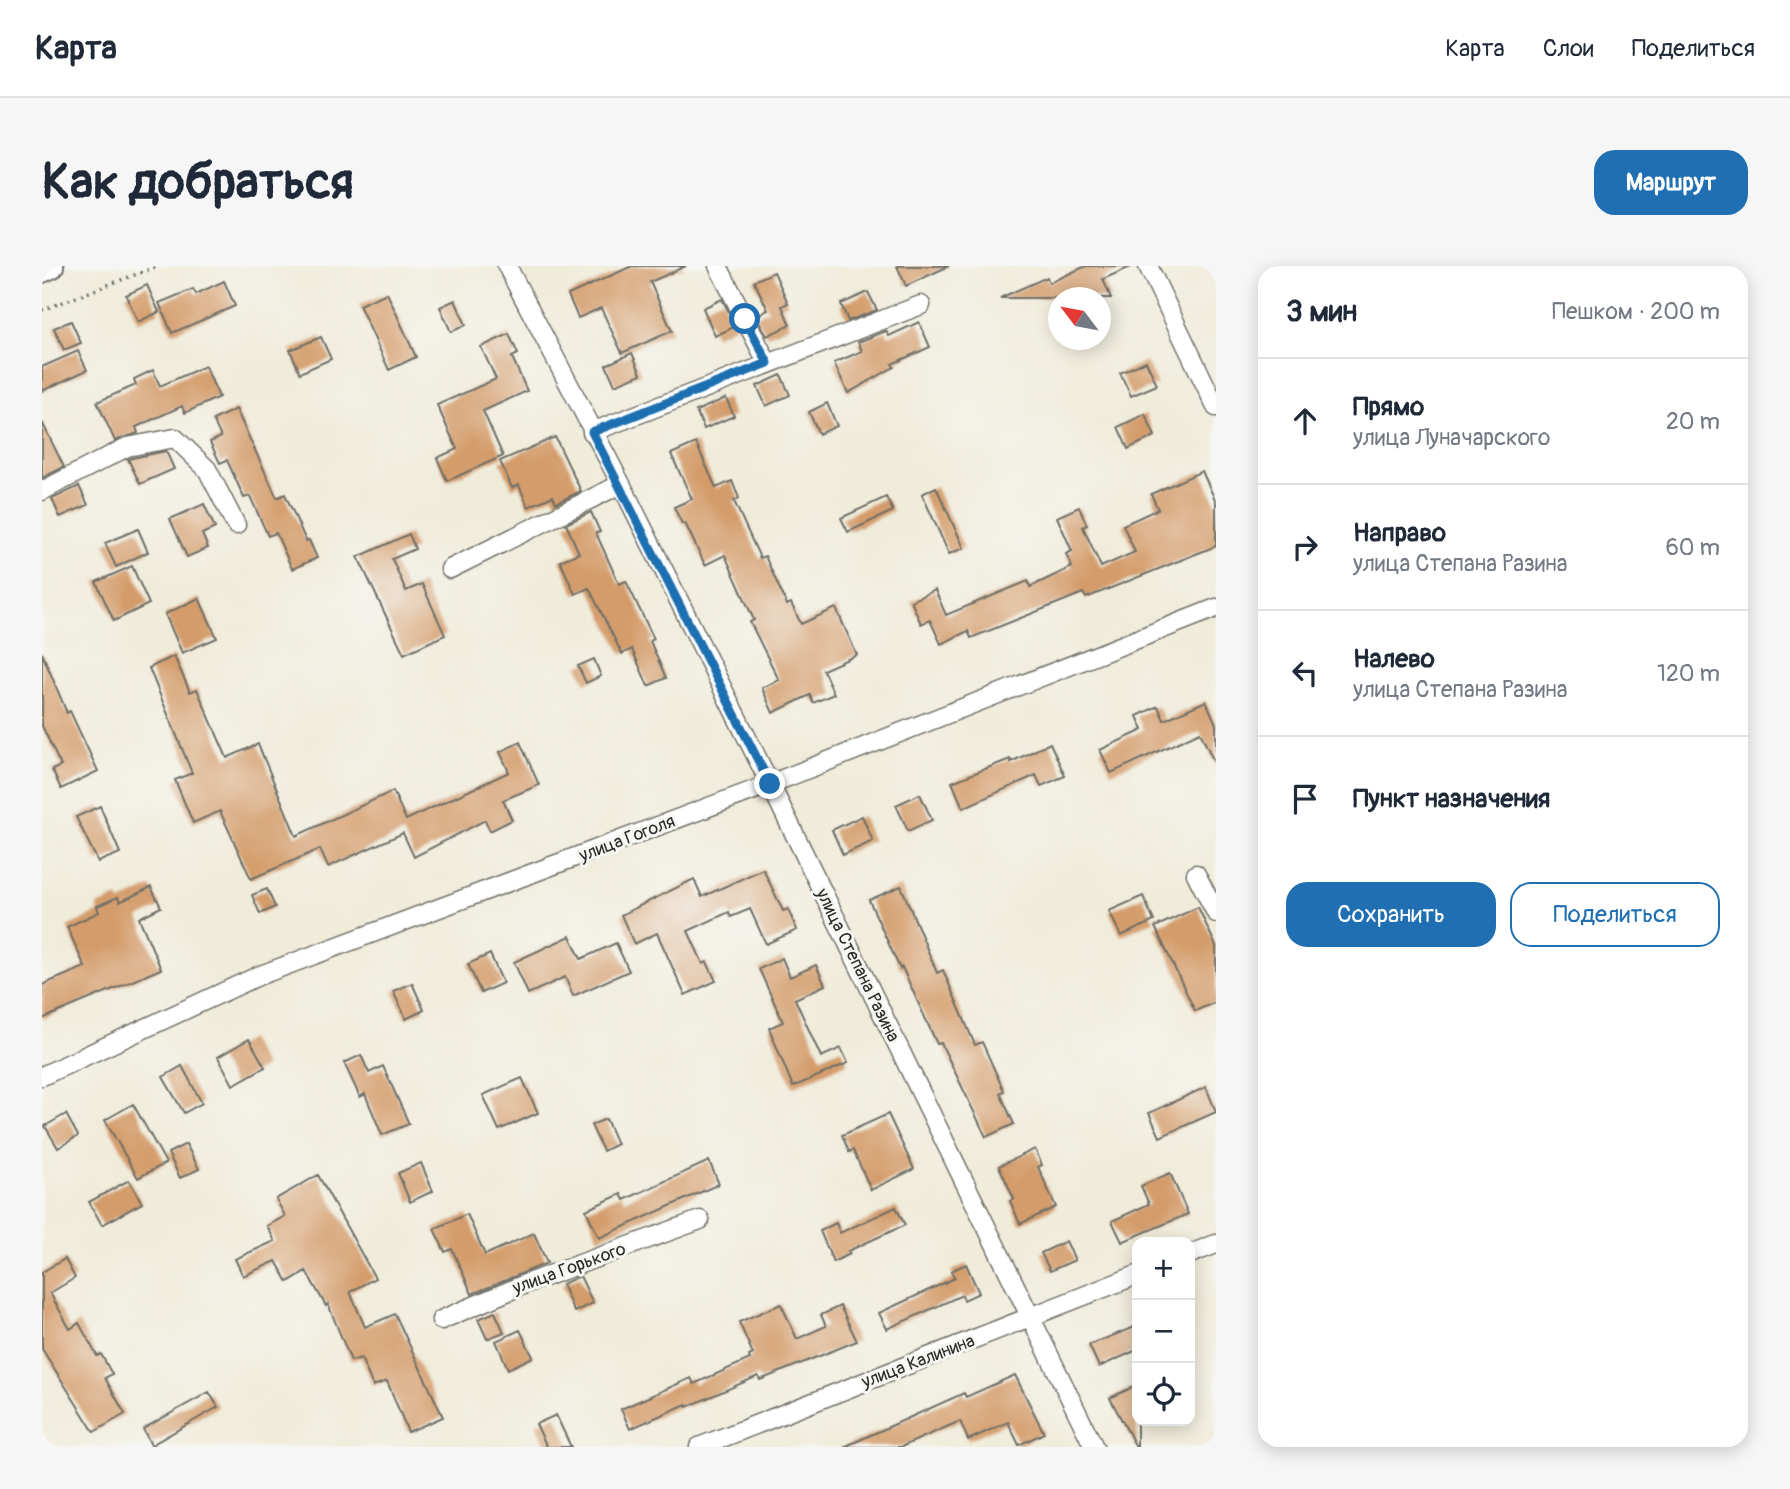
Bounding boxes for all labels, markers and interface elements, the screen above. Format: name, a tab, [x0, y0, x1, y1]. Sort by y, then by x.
text: Карта	[35, 28, 117, 69]
text: Карта	[1445, 34, 1505, 63]
text: Слои	[1543, 34, 1594, 63]
text: Поделиться	[1632, 34, 1755, 63]
button: Маршрут	[1594, 150, 1748, 215]
text: Как добраться	[42, 152, 354, 213]
north arrow	[1048, 287, 1111, 350]
text: 3 мин	[1286, 293, 1357, 330]
text: Пешком · 200 m	[1552, 297, 1720, 326]
route start	[729, 303, 760, 334]
text: Прямо	[1353, 391, 1424, 423]
icon: ahead	[1286, 402, 1324, 440]
text: 20 m	[1666, 407, 1720, 436]
text: улица Луначарского	[1353, 423, 1550, 452]
text: Направо	[1353, 517, 1446, 549]
icon: right	[1286, 528, 1324, 566]
text: 60 m	[1665, 533, 1720, 562]
text: улица Степана Разина	[1353, 549, 1568, 578]
text: Налево	[1353, 643, 1435, 675]
icon: left	[1286, 654, 1324, 692]
text: 120 m	[1657, 659, 1720, 688]
text: улица Степана Разина	[1353, 675, 1568, 704]
route end	[754, 768, 785, 799]
icon: arrive	[1286, 780, 1324, 818]
text: Пункт назначения	[1353, 783, 1550, 815]
street label: улица Гоголя	[575, 810, 678, 868]
button: Сохранить	[1286, 882, 1496, 947]
button: Поделиться	[1510, 882, 1720, 947]
street label: улица Степана Разина	[810, 884, 905, 1046]
street label: улица Горького	[509, 1237, 629, 1300]
map controls	[1132, 1237, 1195, 1426]
button: +	[1132, 1237, 1195, 1300]
button: −	[1132, 1300, 1195, 1363]
street label: улица Калинина	[857, 1329, 978, 1394]
button: locate	[1132, 1363, 1195, 1426]

